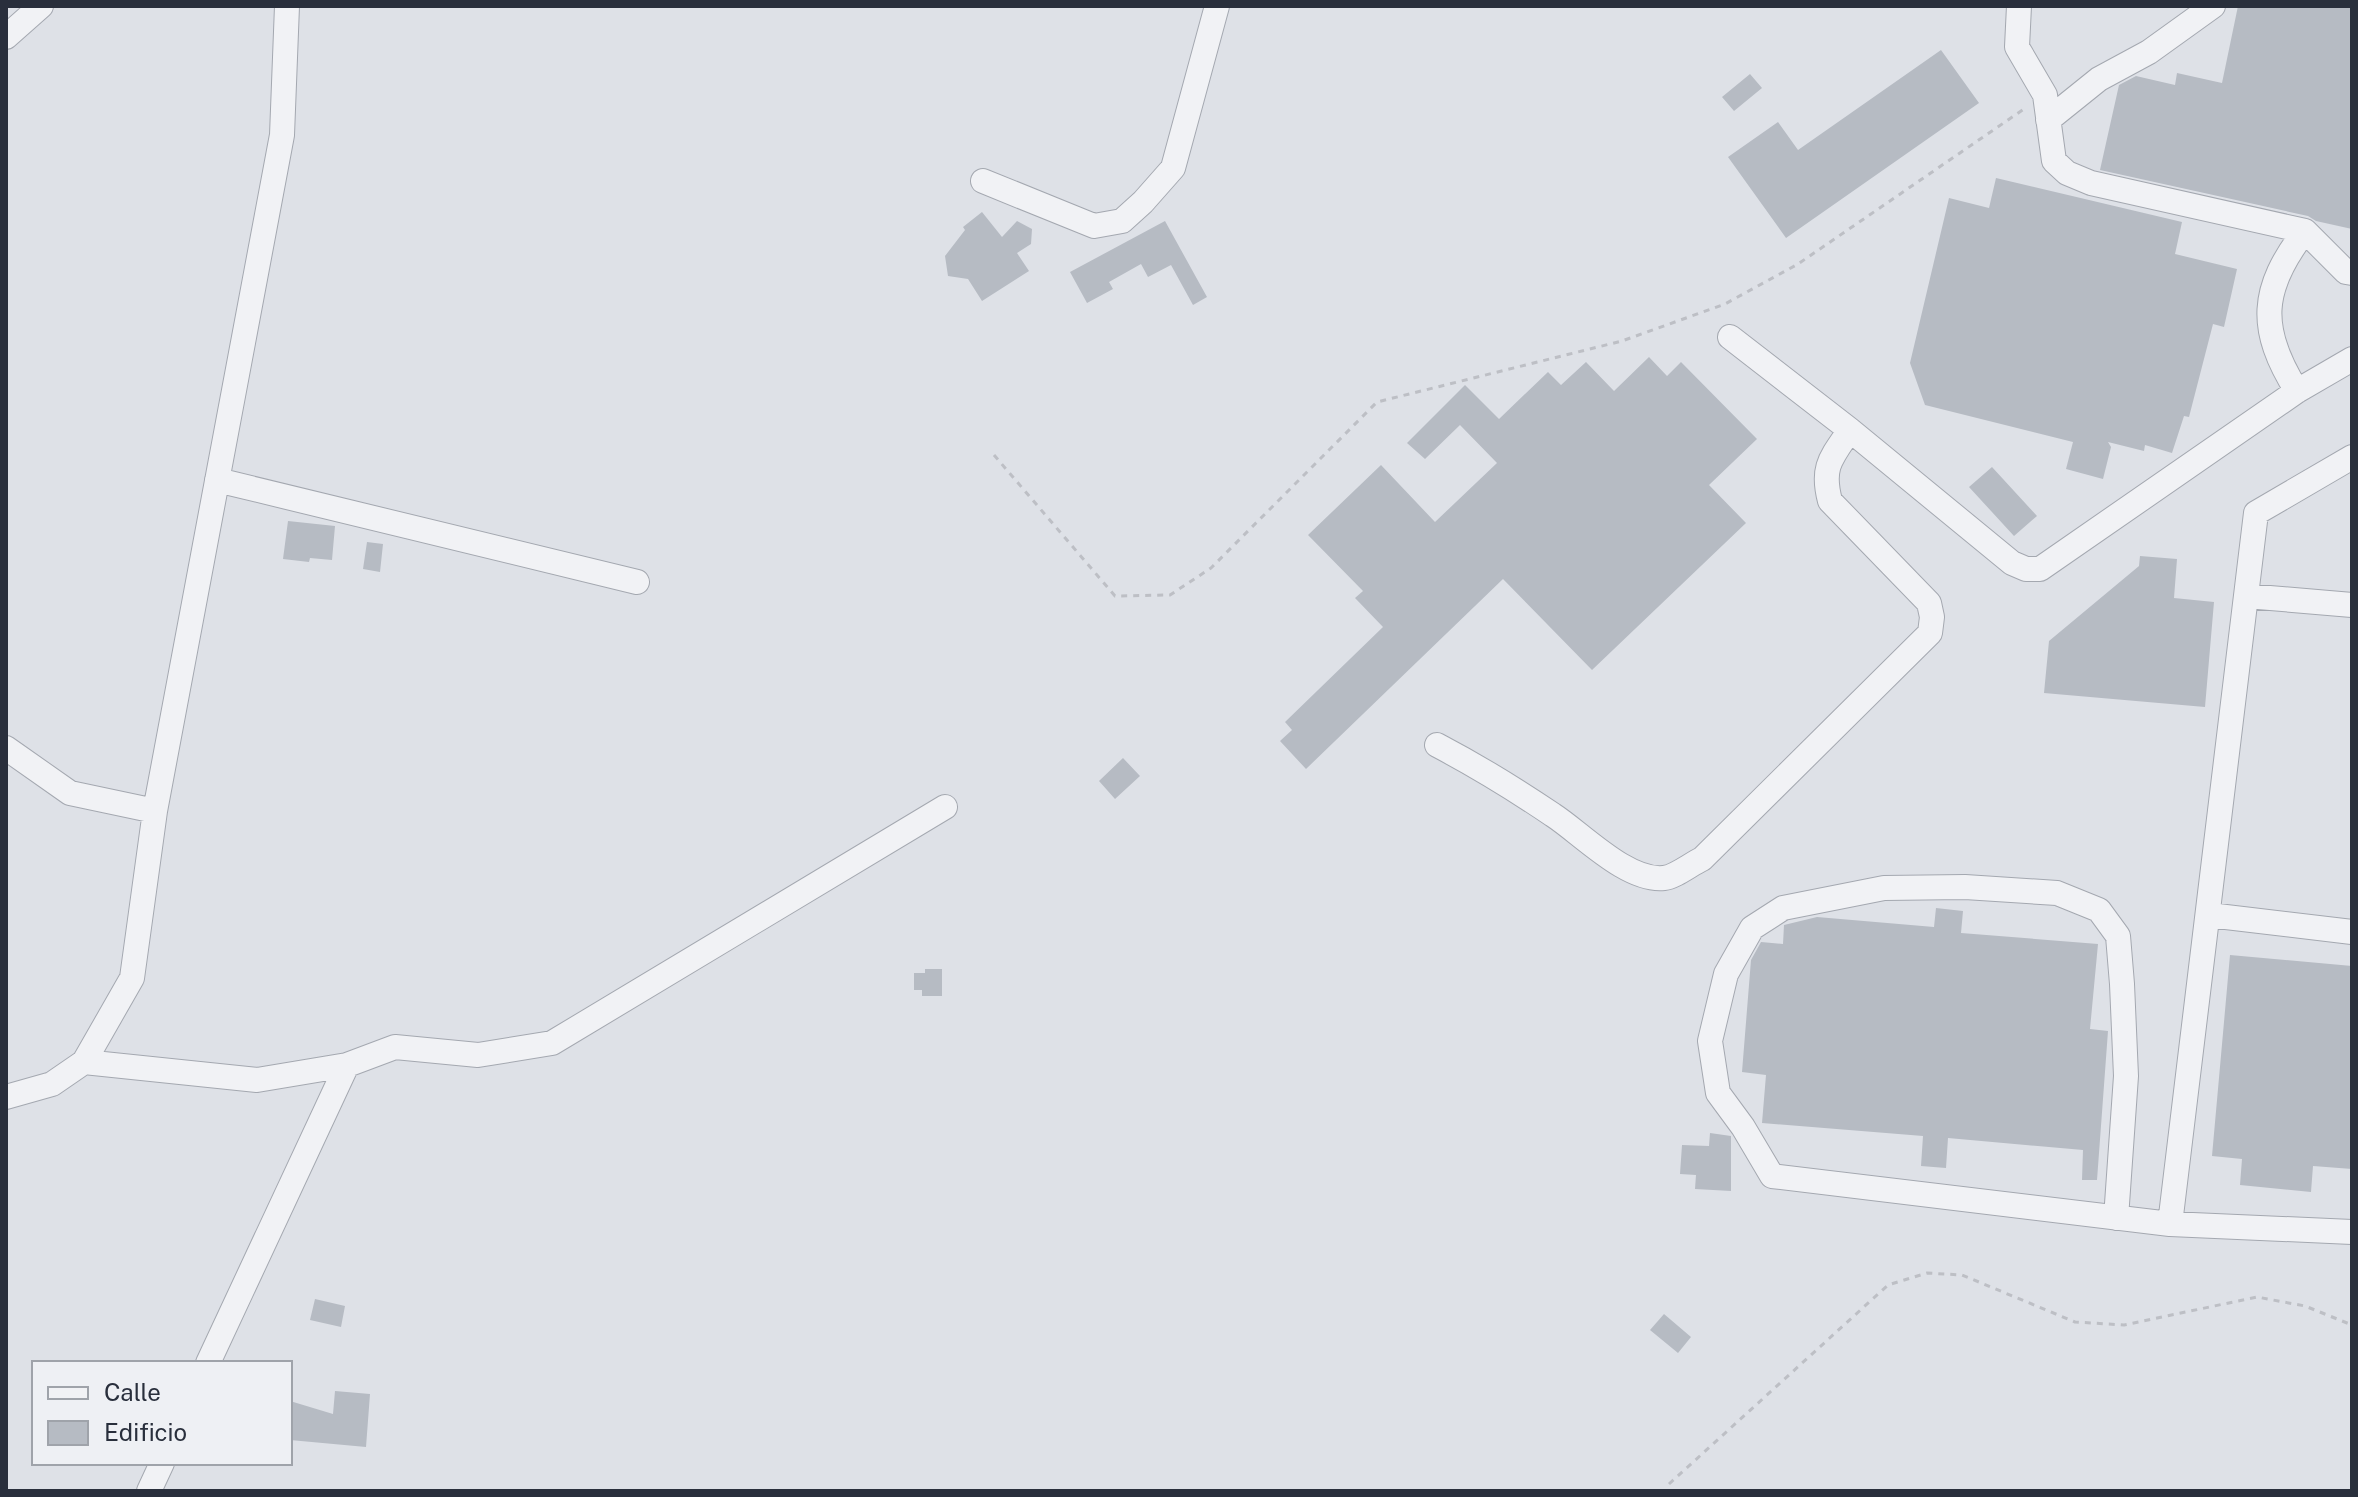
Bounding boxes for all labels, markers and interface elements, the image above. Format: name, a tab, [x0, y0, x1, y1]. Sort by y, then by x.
legend	[32, 1361, 292, 1465]
text: Calle	[104, 1378, 161, 1406]
text: Edificio	[104, 1418, 187, 1446]

